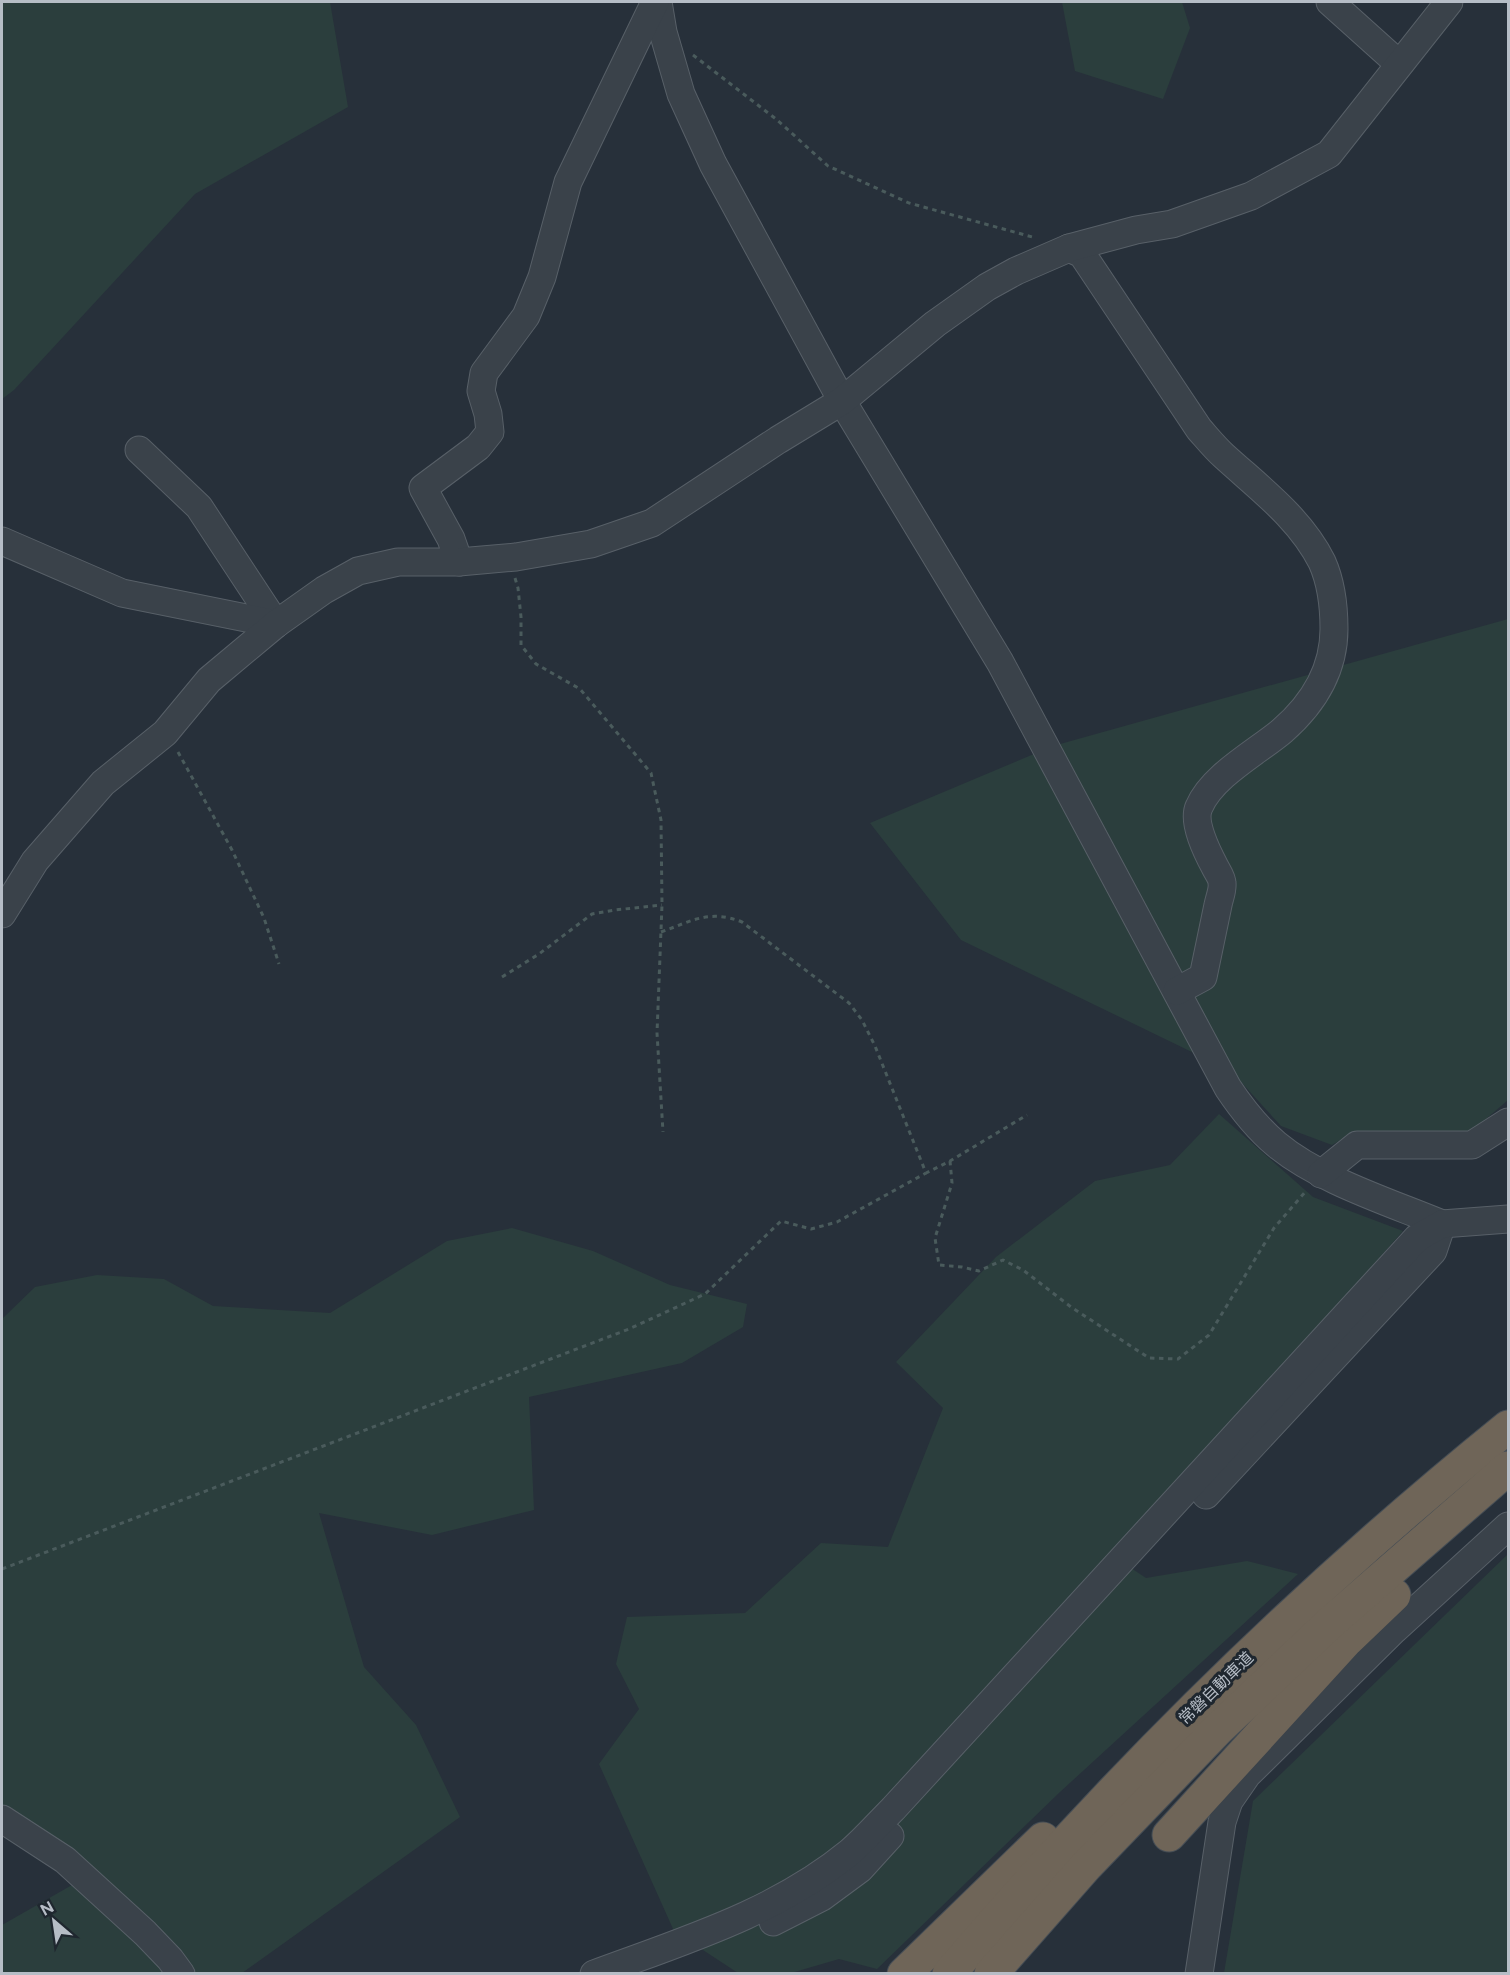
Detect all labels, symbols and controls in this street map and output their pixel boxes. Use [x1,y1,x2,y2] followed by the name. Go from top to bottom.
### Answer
[1175,1648,1257,1728] street label: 常磐自動車道
[24,1891,84,1951] north arrow
[37,1897,57,1920] text: N

